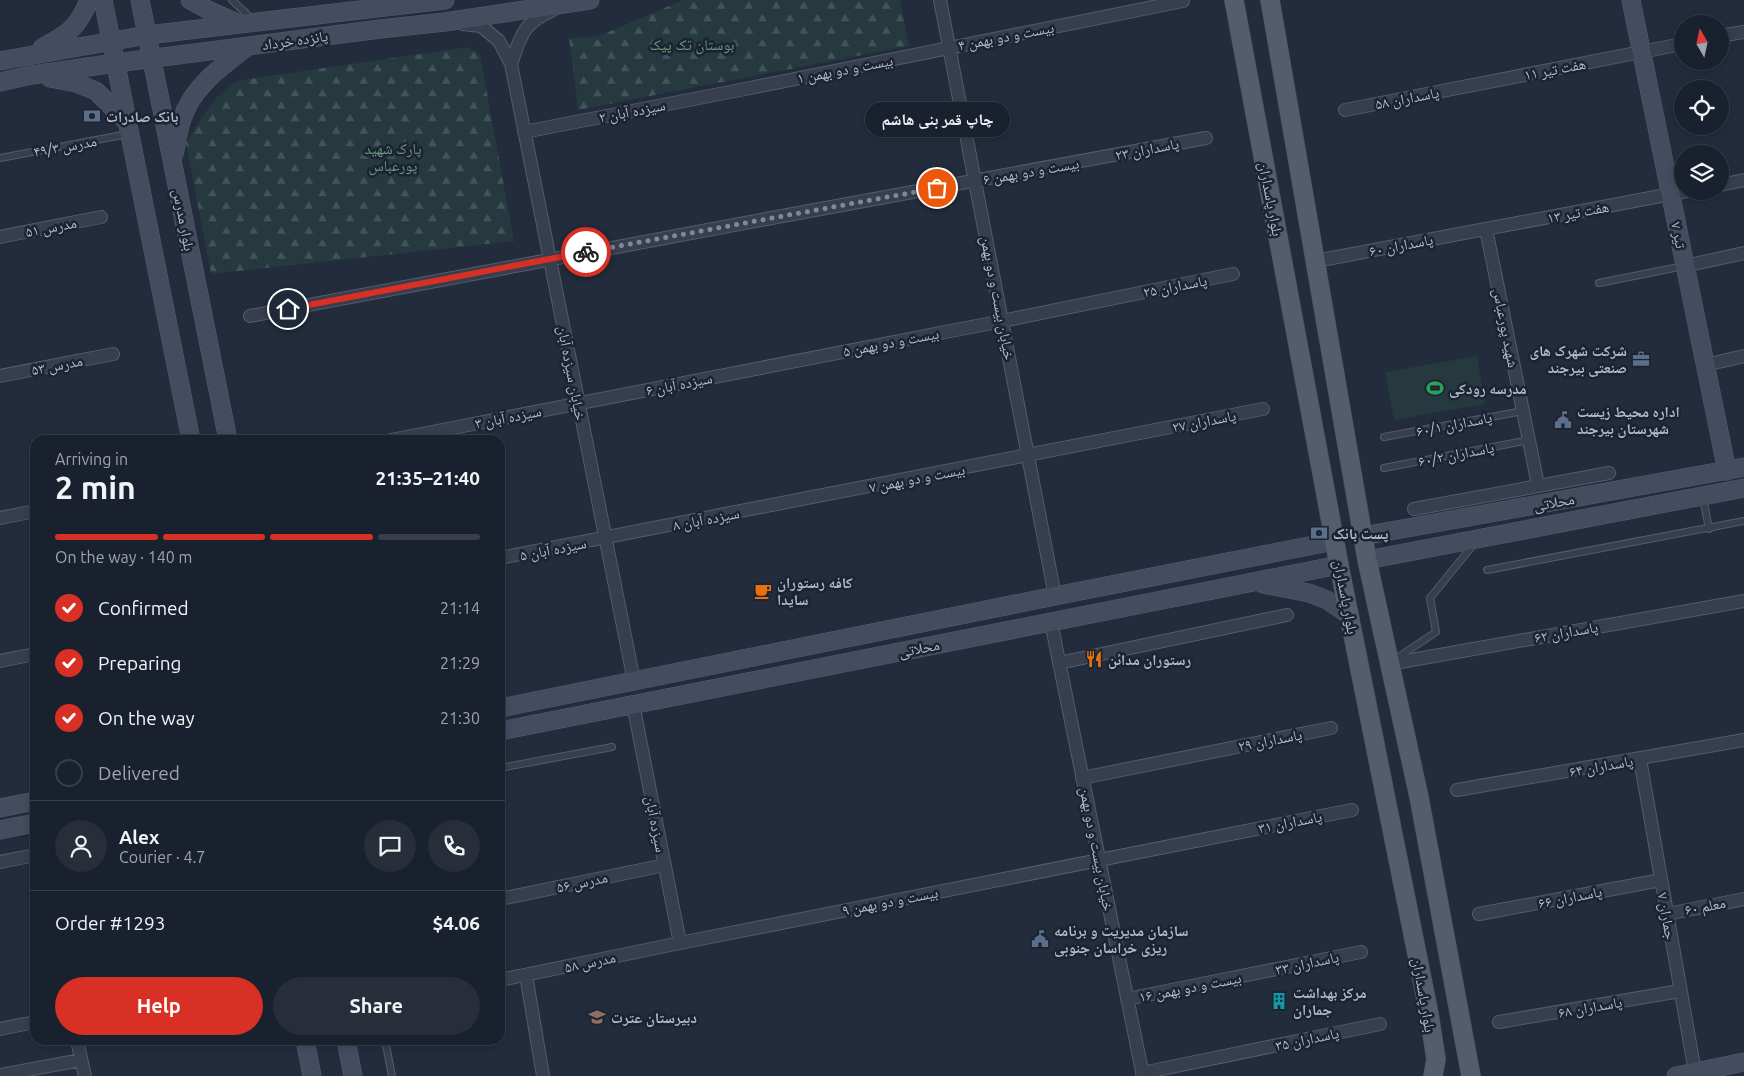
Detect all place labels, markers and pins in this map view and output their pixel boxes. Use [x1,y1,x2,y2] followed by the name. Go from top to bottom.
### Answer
[864,103,1010,138] callout: چاپ قمر بنی هاشم
[82,106,102,126] bank icon: بانک صادرات
[106,108,178,125] place label: بانک صادرات
[916,167,958,209] pin
[267,288,309,330] pin
[1529,342,1627,377] place label: شرکت شهرک های صنعتی بیرجند
[1631,349,1651,369] office icon: شرکت شهرک های صنعتی بیرجند
[1425,378,1445,398] sports icon: مدرسه رودکی
[1449,380,1527,398] place label: مدرسه رودکی
[1577,403,1680,438] place label: اداره محیط زیست شهرستان بیرجند
[1553,410,1573,430] public building icon: اداره محیط زیست شهرستان بیرجند
[1309,523,1329,543] bank icon: پست بانک
[1333,525,1389,543] place label: پست بانک
[777,574,853,608] place label: کافه رستوران سایدا
[753,581,773,601] cafe icon: کافه رستوران سایدا
[1084,649,1104,669] restaurant icon: رستوران مدائن
[1108,651,1191,669] place label: رستوران مدائن
[1054,922,1189,957] place label: سازمان مدیریت و برنامه ریزی خراسان جنوبی
[1030,929,1050,949] public building icon: سازمان مدیریت و برنامه ریزی خراسان جنوبی
[1293,984,1367,1019] place label: مرکز بهداشت جماران
[1269,991,1289,1011] building icon: مرکز بهداشت جماران
[587,1007,607,1027] school or university icon: دبیرستان عترت
[611,1009,697,1027] place label: دبیرستان عترت

